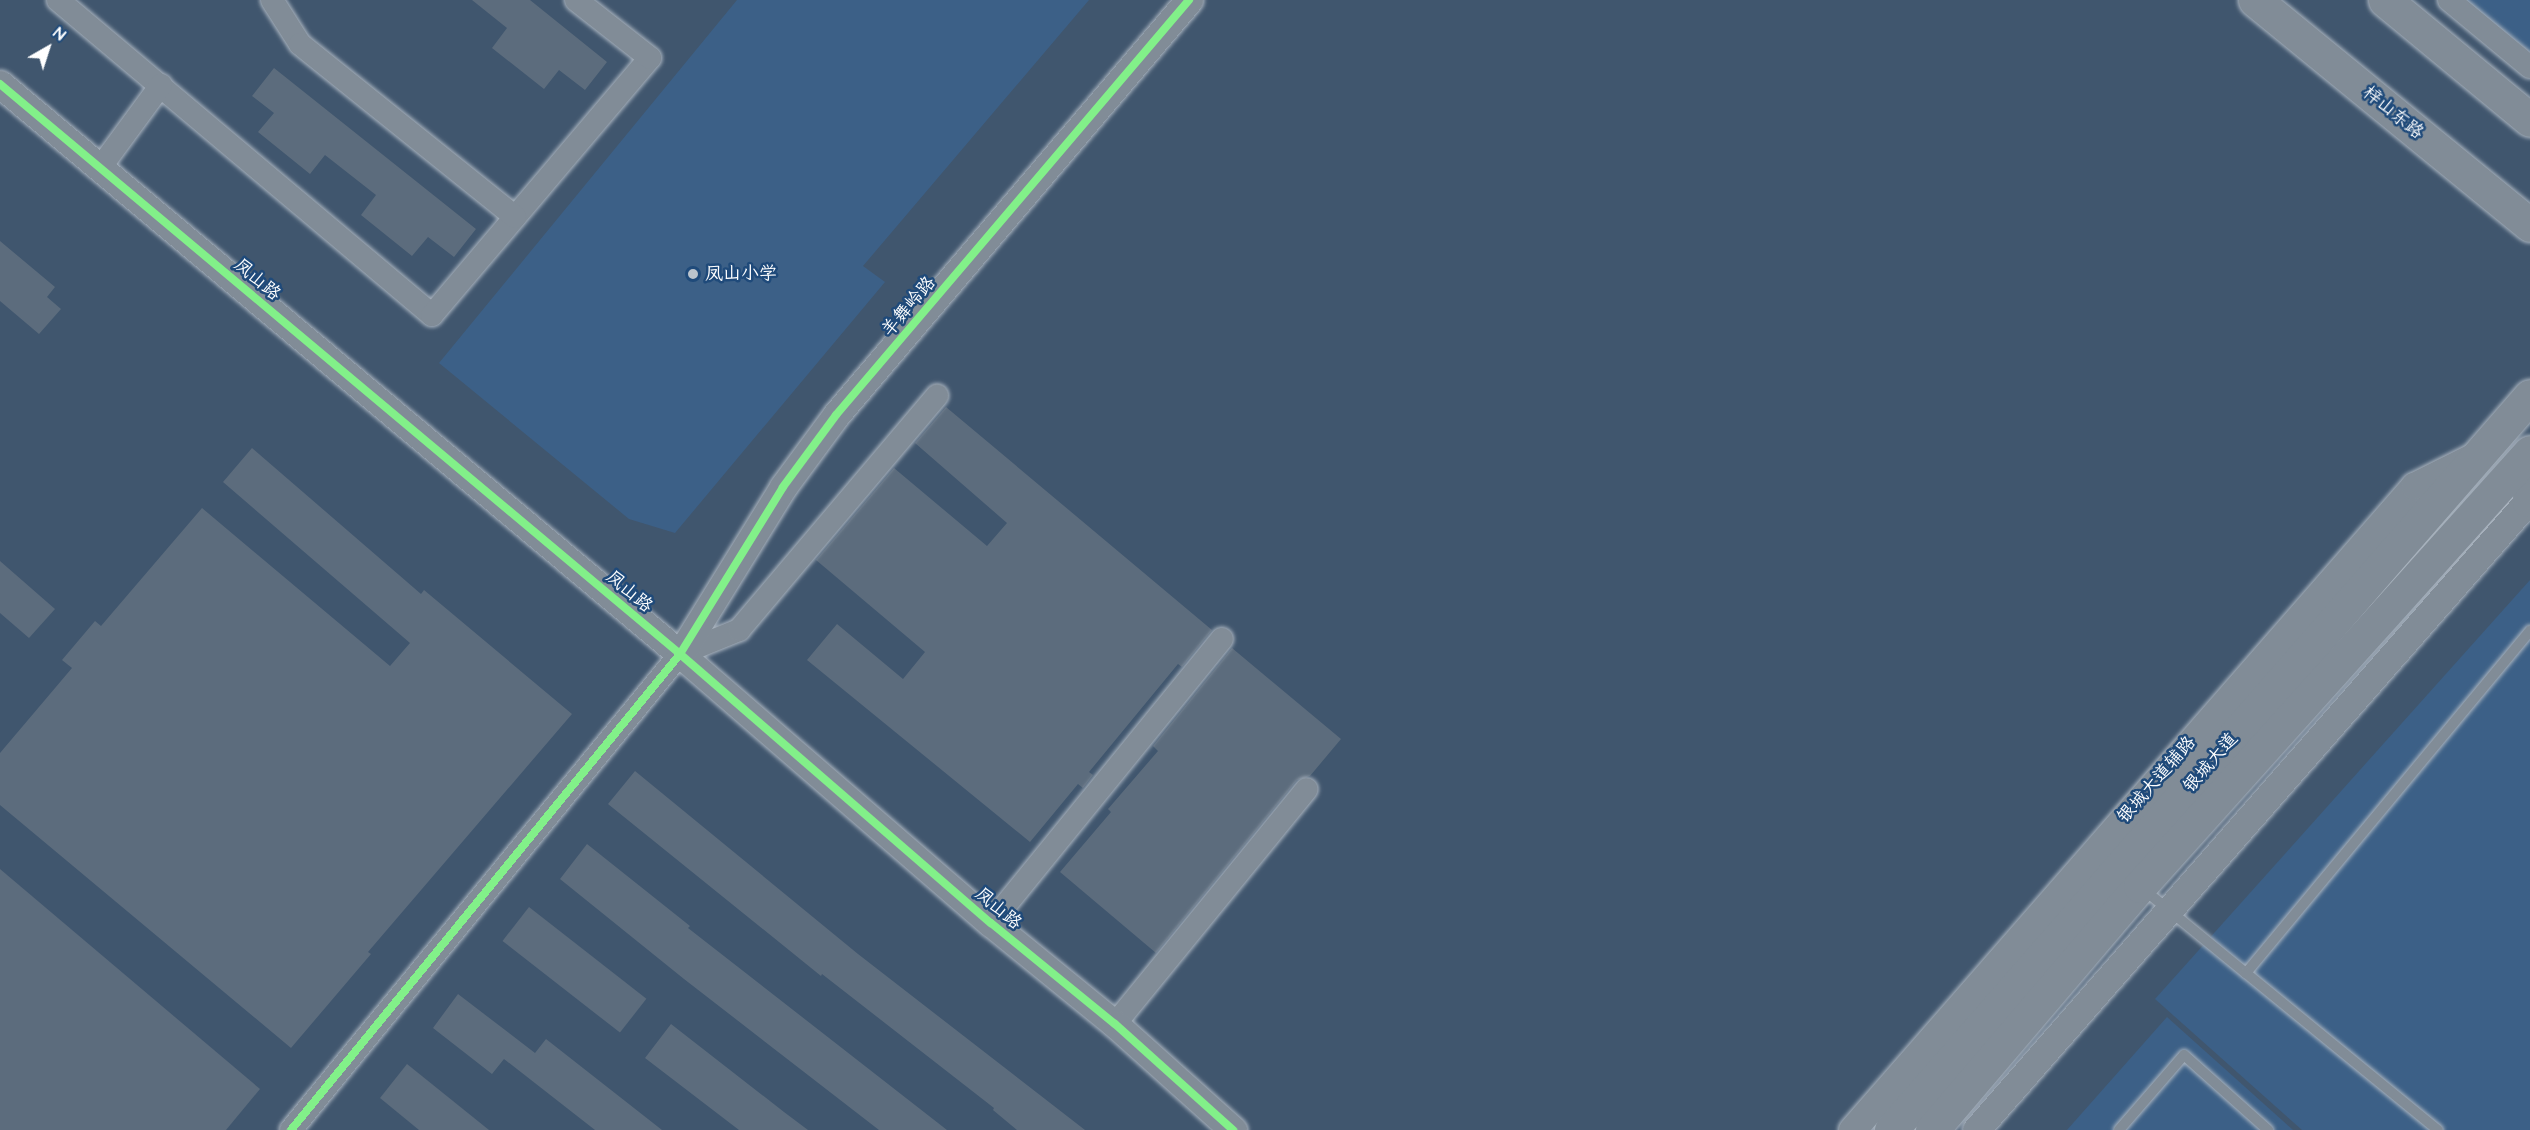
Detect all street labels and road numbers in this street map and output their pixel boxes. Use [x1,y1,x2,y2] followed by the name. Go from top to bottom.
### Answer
[2358,82,2428,144] street label: 梓山东路
[229,254,285,306] street label: 凤山路
[878,272,940,342] street label: 羊舞岭路
[601,566,657,618] street label: 凤山路
[2179,729,2243,797] street label: 银城大道
[2113,732,2201,828] street label: 银城大道辅路
[970,883,1026,935] street label: 凤山路

